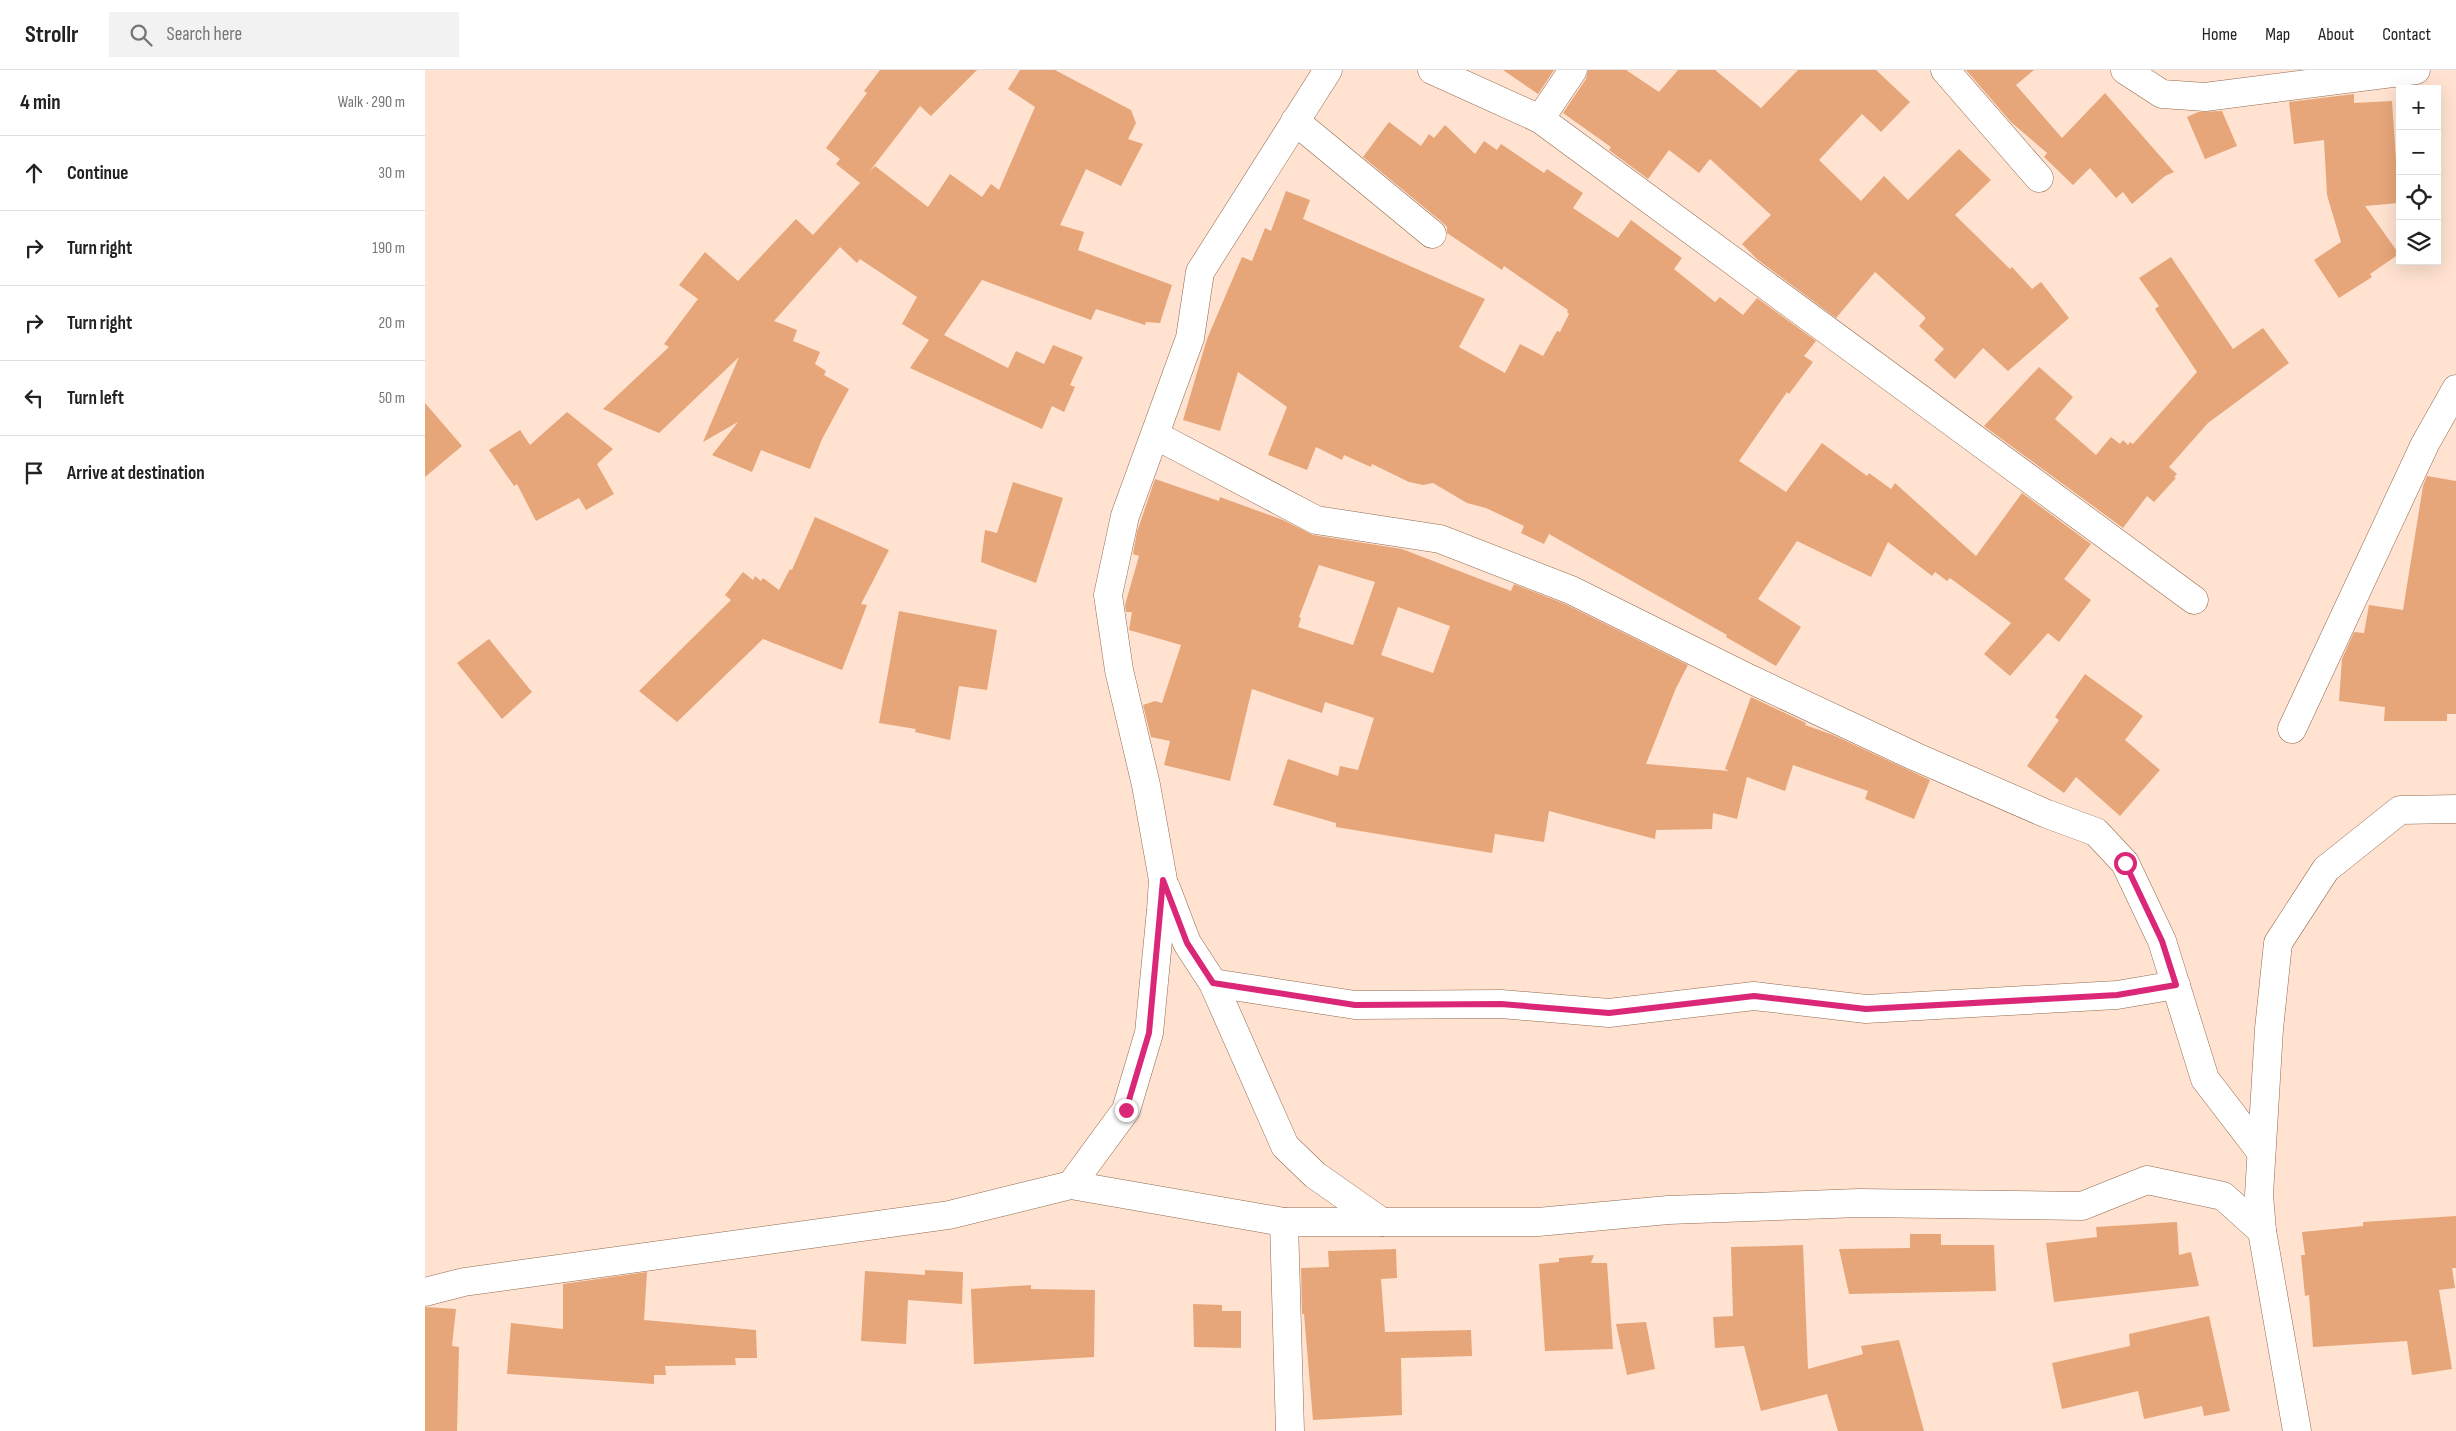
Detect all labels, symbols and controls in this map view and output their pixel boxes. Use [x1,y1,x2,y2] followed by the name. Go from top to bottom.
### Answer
[109,12,459,57] search box
[25,20,79,49] text: Strollr
[127,21,155,49] icon: search
[167,23,242,46] text: Search here
[2202,24,2237,45] text: Home
[2265,24,2290,45] text: Map
[2318,24,2354,45] text: About
[2382,24,2431,45] text: Contact
[2396,85,2441,265] map controls
[2396,85,2441,130] button: +
[20,90,61,115] text: 4 min
[338,93,405,112] text: Walk · 290 m
[2396,130,2441,175] button: −
[20,159,48,187] icon: ahead
[67,162,128,185] text: Continue
[378,164,405,183] text: 30 m
[2396,175,2441,220] button: locate
[2396,220,2441,265] button: layers
[20,234,48,262] icon: right
[67,237,132,260] text: Turn right
[372,239,405,258] text: 190 m
[20,309,48,337] icon: right
[67,312,132,335] text: Turn right
[378,314,405,333] text: 20 m
[20,384,48,412] icon: left
[67,387,124,410] text: Turn left
[379,389,405,408] text: 50 m
[20,459,48,487] icon: arrive
[67,462,205,485] text: Arrive at destination
[2114,852,2137,875] route start
[1115,1099,1138,1122] route end

